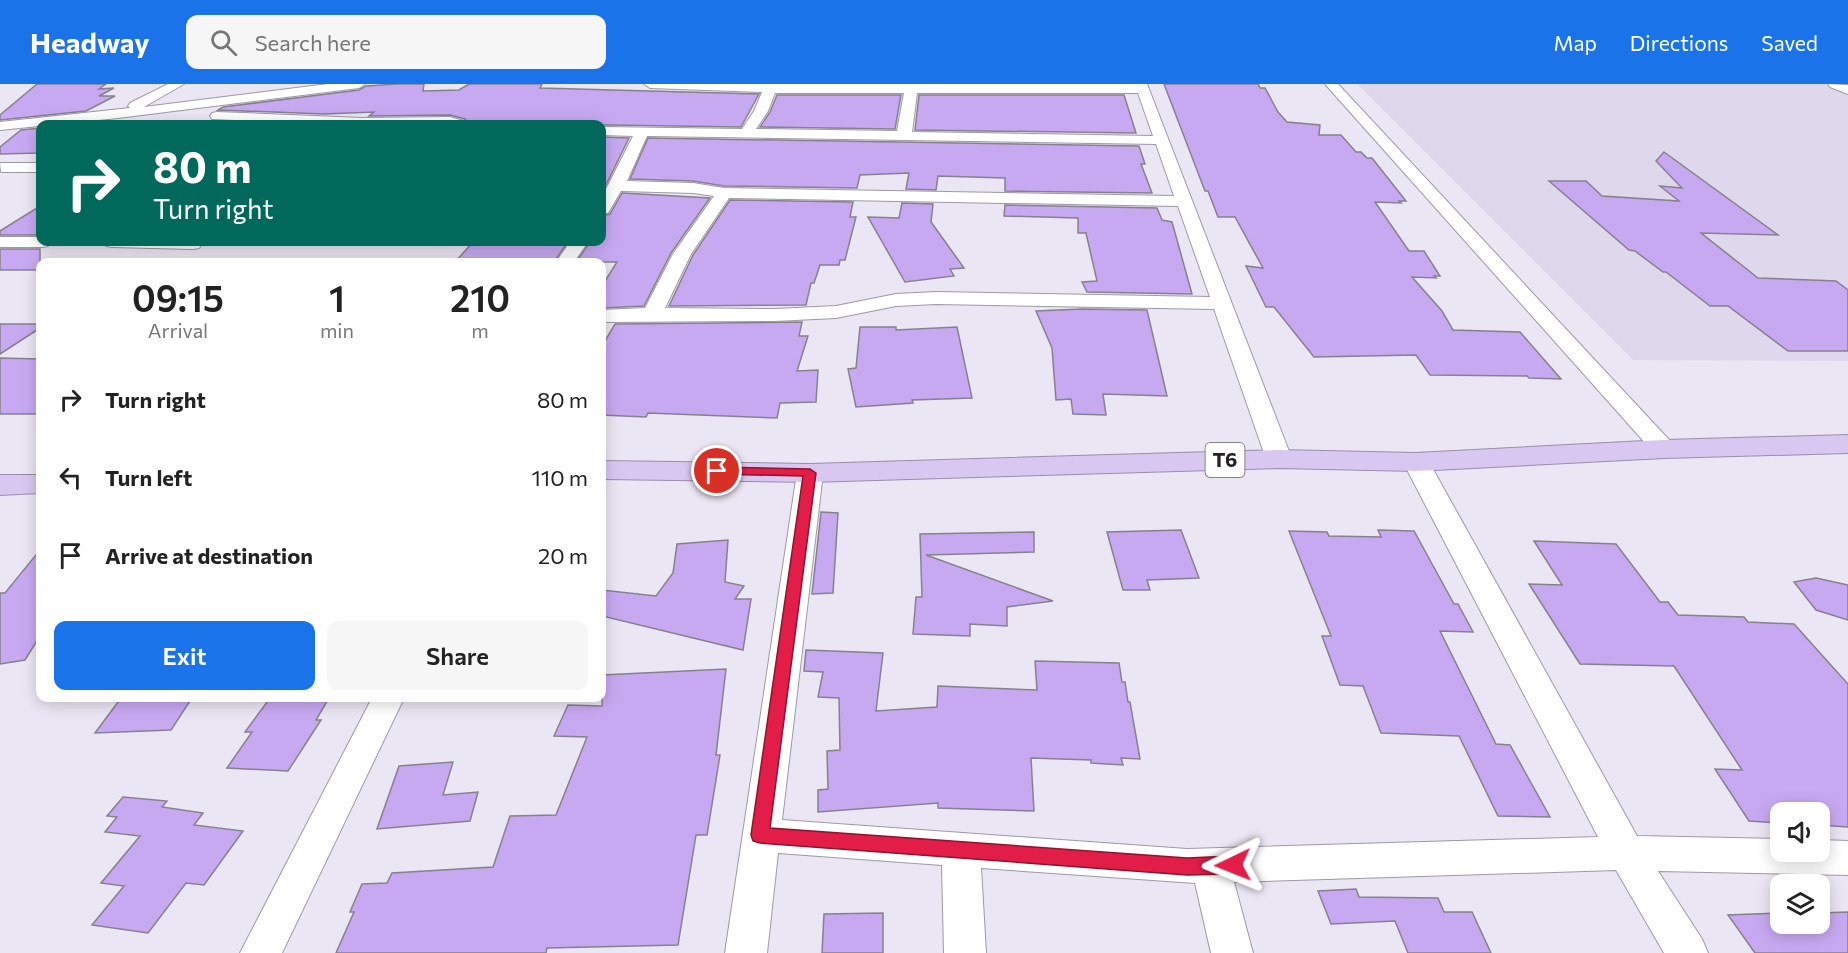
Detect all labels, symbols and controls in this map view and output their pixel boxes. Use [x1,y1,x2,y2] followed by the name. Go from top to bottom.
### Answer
[186,15,606,69] search box
[30,25,150,59] text: Headway
[207,26,240,59] icon: search
[255,29,371,56] text: Search here
[1554,30,1597,55] text: Map
[1630,30,1728,55] text: Directions
[1761,30,1818,55] text: Saved
[153,140,252,192] text: 80 m
[54,144,132,222] icon: right
[153,192,273,225] text: Turn right
[132,275,224,319] text: 09:15
[329,275,345,319] text: 1
[450,275,510,319] text: 210
[148,318,208,342] text: Arrival
[320,318,354,342] text: min
[471,318,489,342] text: m
[54,383,87,416] icon: right
[105,386,206,413] text: Turn right
[537,386,588,413] text: 80 m
[1206,443,1244,477] road number: T6
[691,445,742,496] pin
[700,454,733,487] icon: arrive
[54,461,87,494] icon: left
[105,464,192,491] text: Turn left
[531,464,588,491] text: 110 m
[54,539,87,572] icon: arrive
[105,542,313,569] text: Arrive at destination
[538,542,588,569] text: 20 m
[54,621,315,690] button: Exit
[327,621,588,690] button: Share
[1770,802,1830,934] map controls
[1770,802,1830,862] button: sound
[1201,833,1265,897] position arrow
[1770,874,1830,934] button: layers

